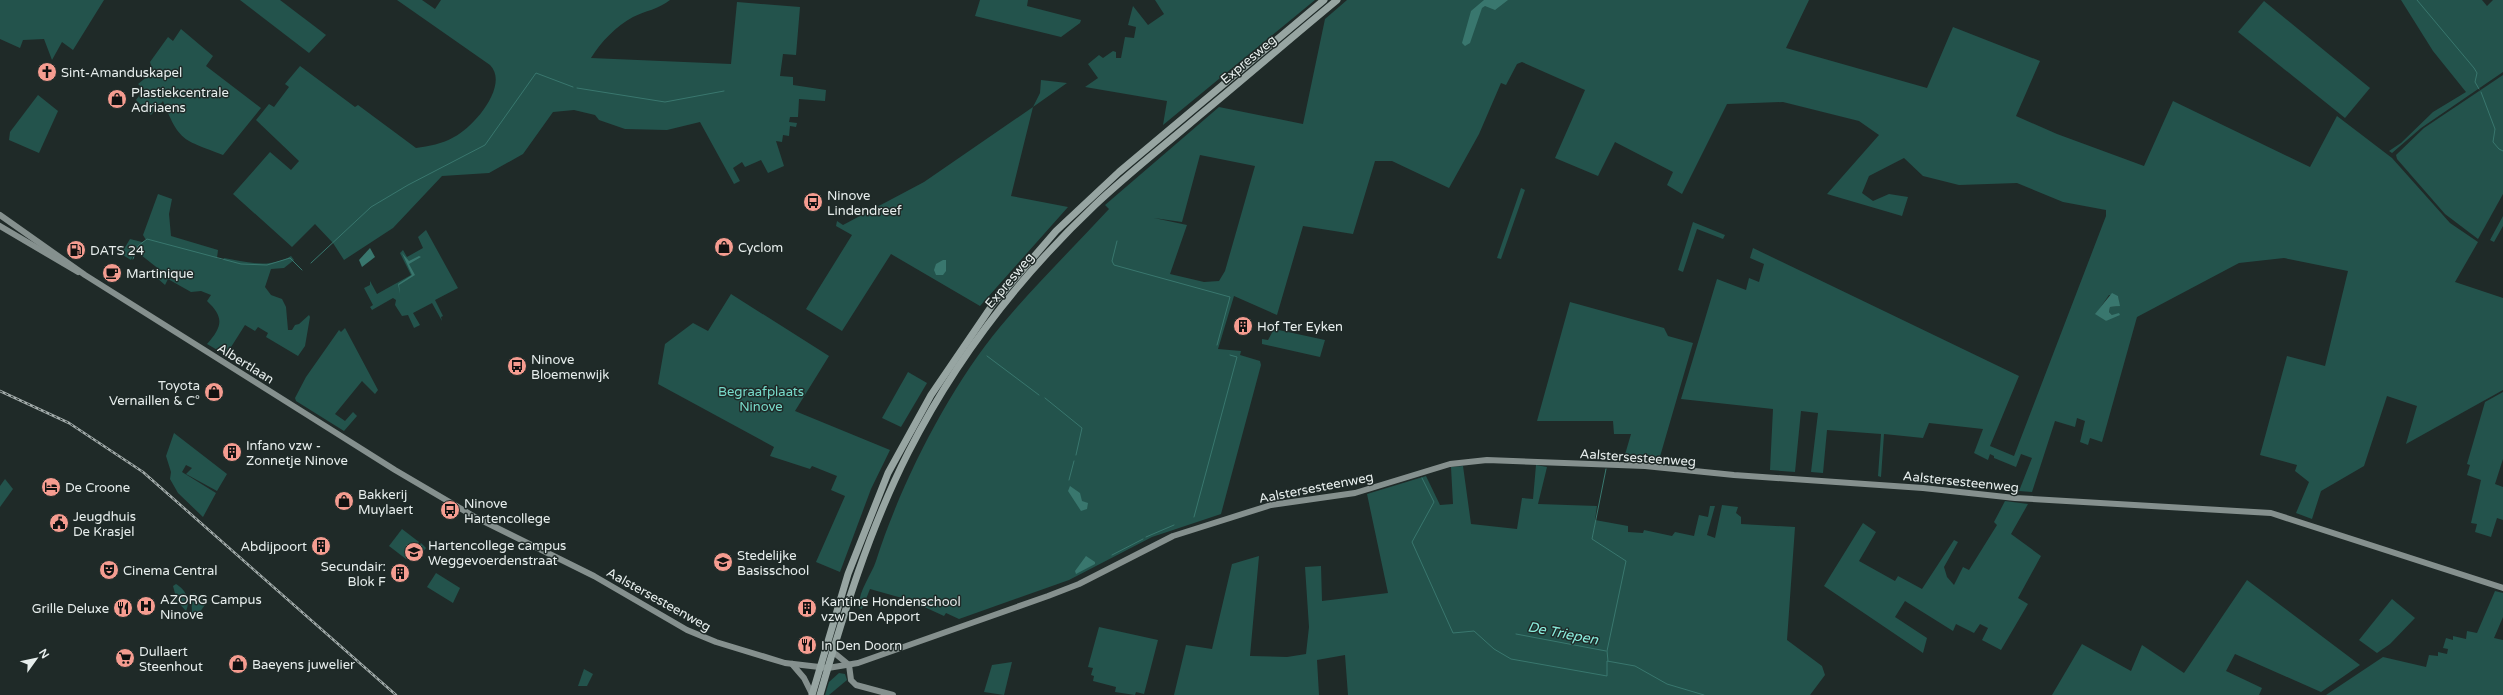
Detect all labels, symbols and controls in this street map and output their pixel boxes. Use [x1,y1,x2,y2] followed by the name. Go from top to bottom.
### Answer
[1218,32,1280,88] street label: Expresweg
[36,61,58,83] church icon: Sint-Amanduskapel
[61,65,182,81] place label: Sint-Amanduskapel
[131,85,229,116] place label: Plastiekcentrale Adriaens
[106,88,128,110] shop icon: Plastiekcentrale Adriaens
[827,188,902,219] place label: Ninove Lindendreef
[802,191,824,213] bus stop icon: Ninove Lindendreef
[713,236,735,258] shop icon: Cyclom
[65,239,87,261] fuel station icon: DATS 24
[738,240,783,256] place label: Cyclom
[90,243,144,259] place label: DATS 24
[982,250,1038,312] street label: Expresweg
[101,262,123,284] cafe icon: Martinique
[126,266,194,282] place label: Martinique
[1232,315,1254,337] building icon: Hof Ter Eyken
[1257,319,1343,335] place label: Hof Ter Eyken
[214,340,277,388] street label: Albertlaan
[531,352,609,383] place label: Ninove Bloemenwijk
[506,355,528,377] bus stop icon: Ninove Bloemenwijk
[109,378,200,409] place label: Toyota Vernaillen & C°
[203,381,225,403] shop icon: Toyota Vernaillen & C°
[718,384,804,415] park label: Begraafplaats Ninove
[246,438,348,469] place label: Infano vzw - Zonnetje Ninove
[221,441,243,463] building icon: Infano vzw - Zonnetje Ninove
[1579,446,1697,470] street label: Aalstersesteenweg
[1902,468,2020,496] street label: Aalstersesteenweg
[1257,469,1375,507] street label: Aalstersesteenweg
[40,476,62,498] hotel icon: De Croone
[65,480,130,496] place label: De Croone
[358,487,413,518] place label: Bakkerij Muylaert
[333,490,355,512] shop icon: Bakkerij Muylaert
[464,496,550,527] place label: Ninove Hartencollege
[439,499,461,521] bus stop icon: Ninove Hartencollege
[73,509,136,540] place label: Jeugdhuis De Krasjel
[48,512,70,534] public building icon: Jeugdhuis De Krasjel
[310,535,332,557] building icon: Abdijpoort
[428,538,566,569] place label: Hartencollege campus Weggevoerdenstraat
[240,539,307,555] place label: Abdijpoort
[403,541,425,563] school or university icon: Hartencollege campus Weggevoerdenstraat
[737,548,809,579] place label: Stedelijke Basisschool
[712,551,734,573] school or university icon: Stedelijke Basisschool
[98,559,120,581] theatre icon: Cinema Central
[321,559,386,590] place label: Secundair: Blok F
[389,562,411,584] building icon: Secundair: Blok F
[123,563,218,579] place label: Cinema Central
[604,565,713,635] street label: Aalstersesteenweg
[160,592,262,623] place label: AZORG Campus Ninove
[821,594,961,625] place label: Kantine Hondenschool vzw Den Apport
[135,595,157,617] hospital icon: AZORG Campus Ninove
[112,597,134,619] restaurant icon: Grille Deluxe
[796,597,818,619] building icon: Kantine Hondenschool vzw Den Apport
[32,601,109,617] place label: Grille Deluxe
[1526,618,1600,649] water label: De Triepen
[796,634,818,656] restaurant icon: In Den Doorn
[821,638,902,654] place label: In Den Doorn
[16,639,56,679] north arrow
[139,644,203,675] place label: Dullaert Steenhout
[36,647,52,661] text: N
[114,647,136,669] supermarket icon: Dullaert Steenhout
[227,653,249,675] shop icon: Baeyens juwelier
[252,657,355,673] place label: Baeyens juwelier

